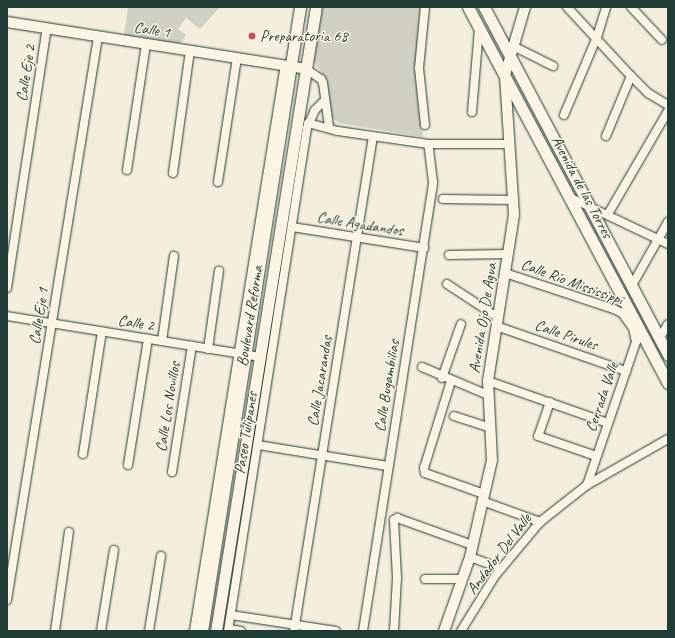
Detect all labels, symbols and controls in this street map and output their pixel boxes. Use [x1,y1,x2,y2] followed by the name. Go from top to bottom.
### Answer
[133,18,171,42] street label: Calle 1
[260,26,348,46] place label: Preparatoria 68
[247,31,257,41] marker: Preparatoria 68
[12,43,40,103] street label: Calle Eje 2
[547,132,617,242] street label: Avenida de las Torres
[316,208,404,240] street label: Calle Agadandos
[518,255,626,309] street label: Calle Río Mississippi
[465,262,501,374] street label: Avenida Ojo De Agua
[233,265,267,367] street label: Boulevard Reforma
[25,286,53,346] street label: Calle Eje 1
[117,311,155,335] street label: Calle 2
[532,315,600,355] street label: Calle Pirules
[303,335,337,427] street label: Calle Jacarandas
[370,339,404,433] street label: Calle Bugambilias
[581,360,623,434] street label: Cerrada Valle
[151,361,185,453] street label: Calle Los Novillos
[230,391,262,475] street label: Paseo Tulipanes
[462,510,536,598] street label: Andador Del Valle

